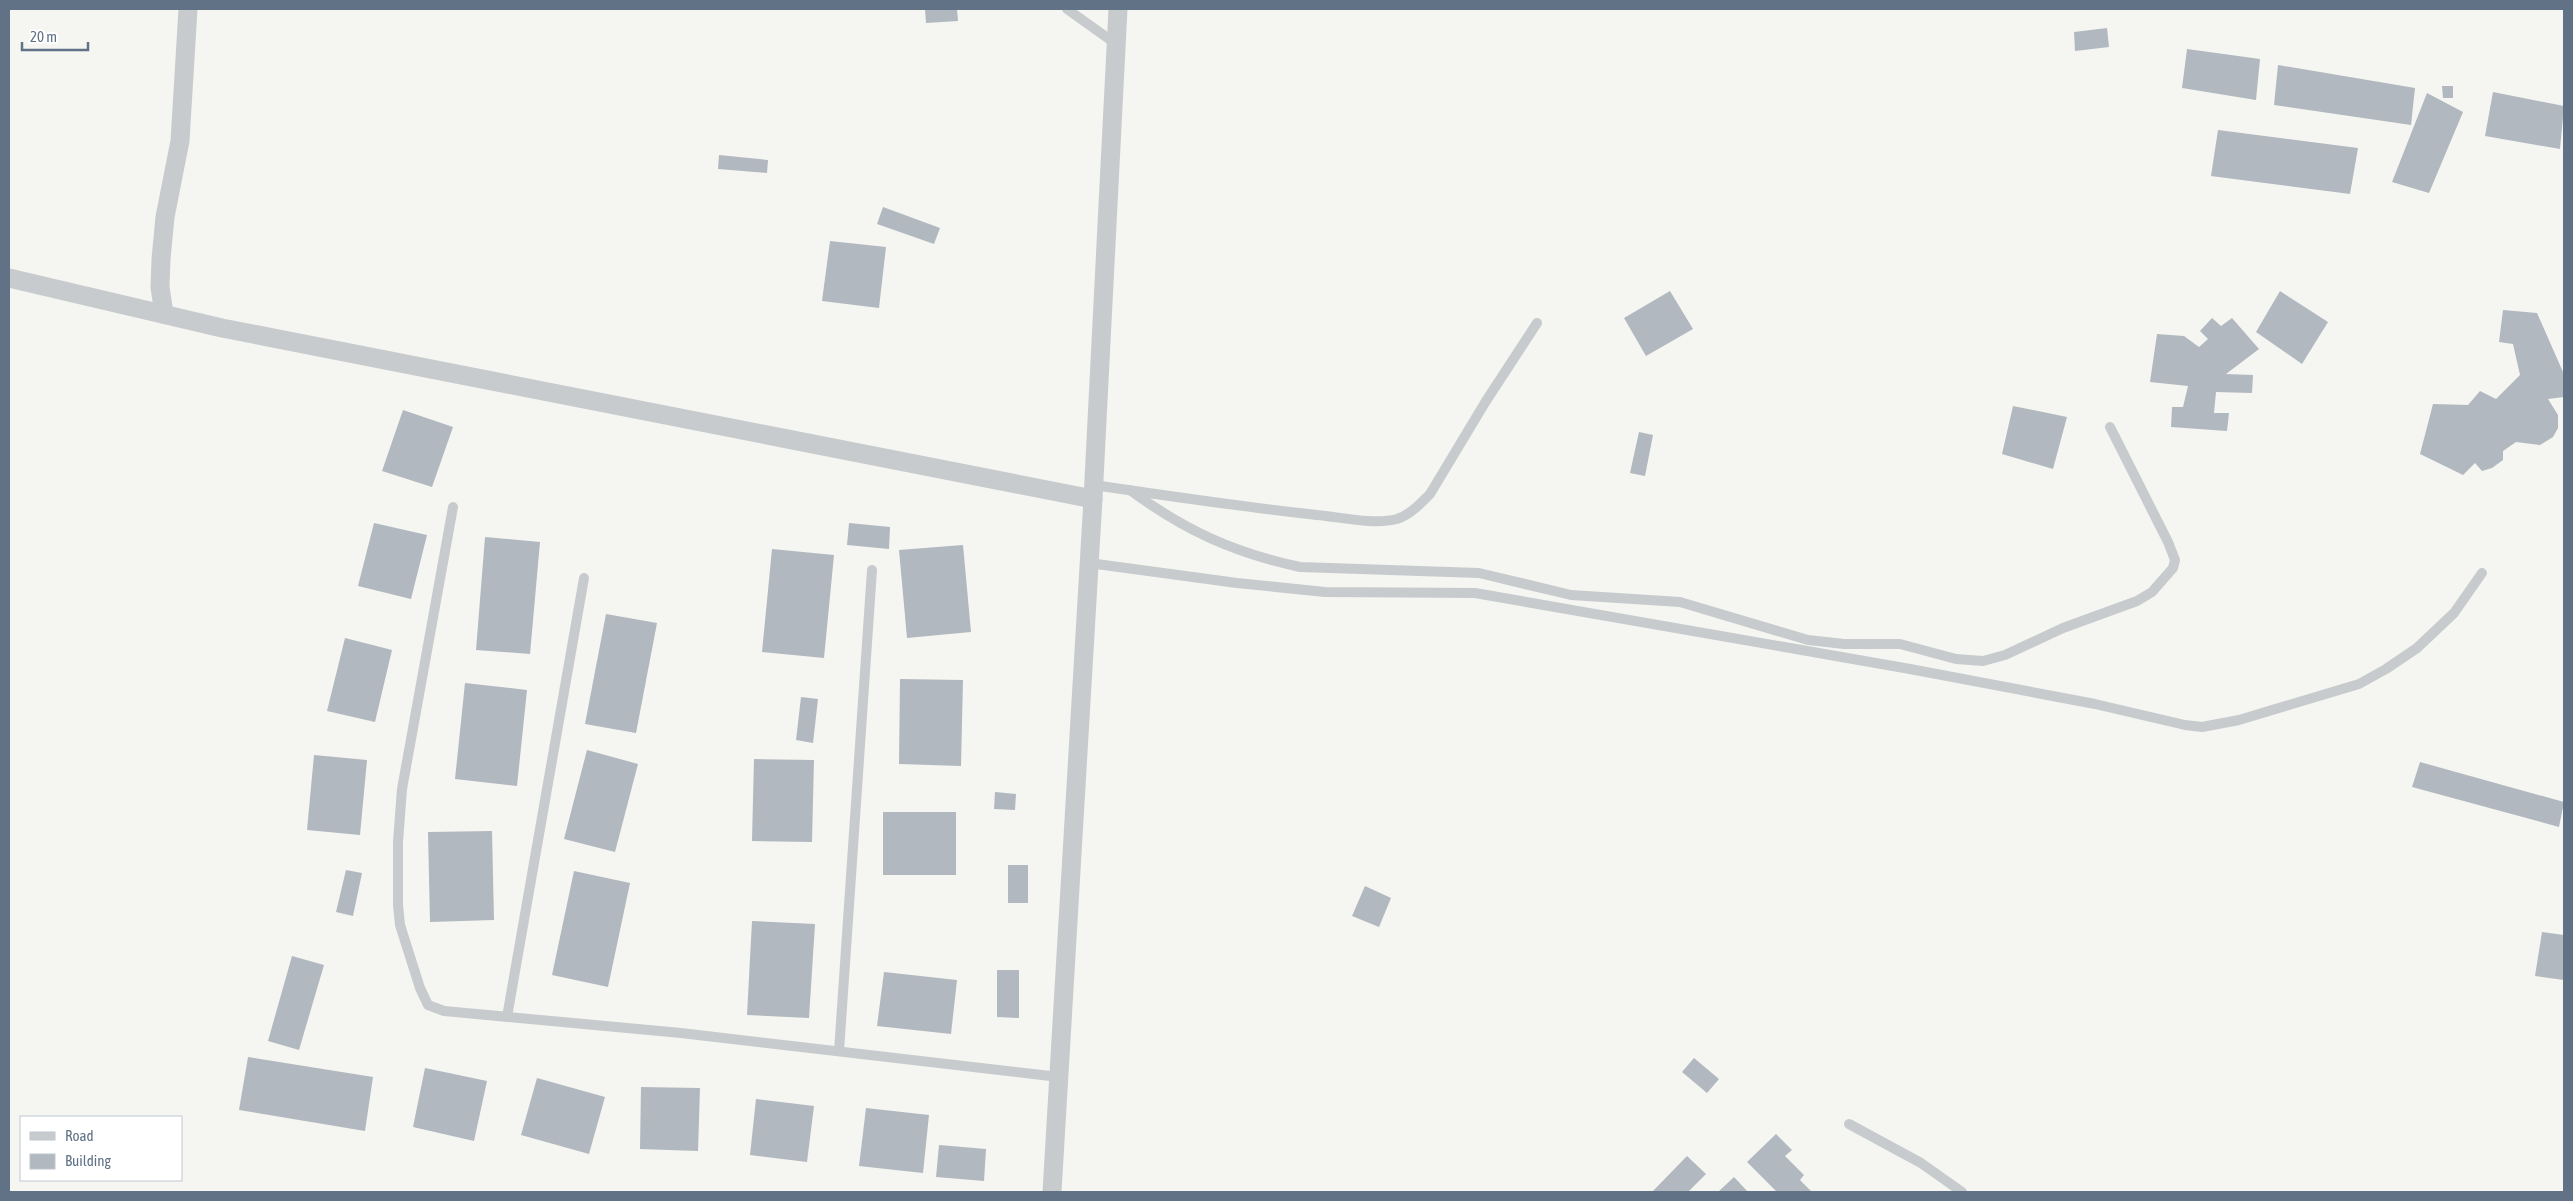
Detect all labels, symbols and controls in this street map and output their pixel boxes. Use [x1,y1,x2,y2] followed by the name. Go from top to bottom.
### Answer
[22,20,89,52] scale bar
[30,28,57,45] text: 20 m
[20,1116,182,1181] legend
[65,1127,94,1144] text: Road
[65,1152,111,1169] text: Building

